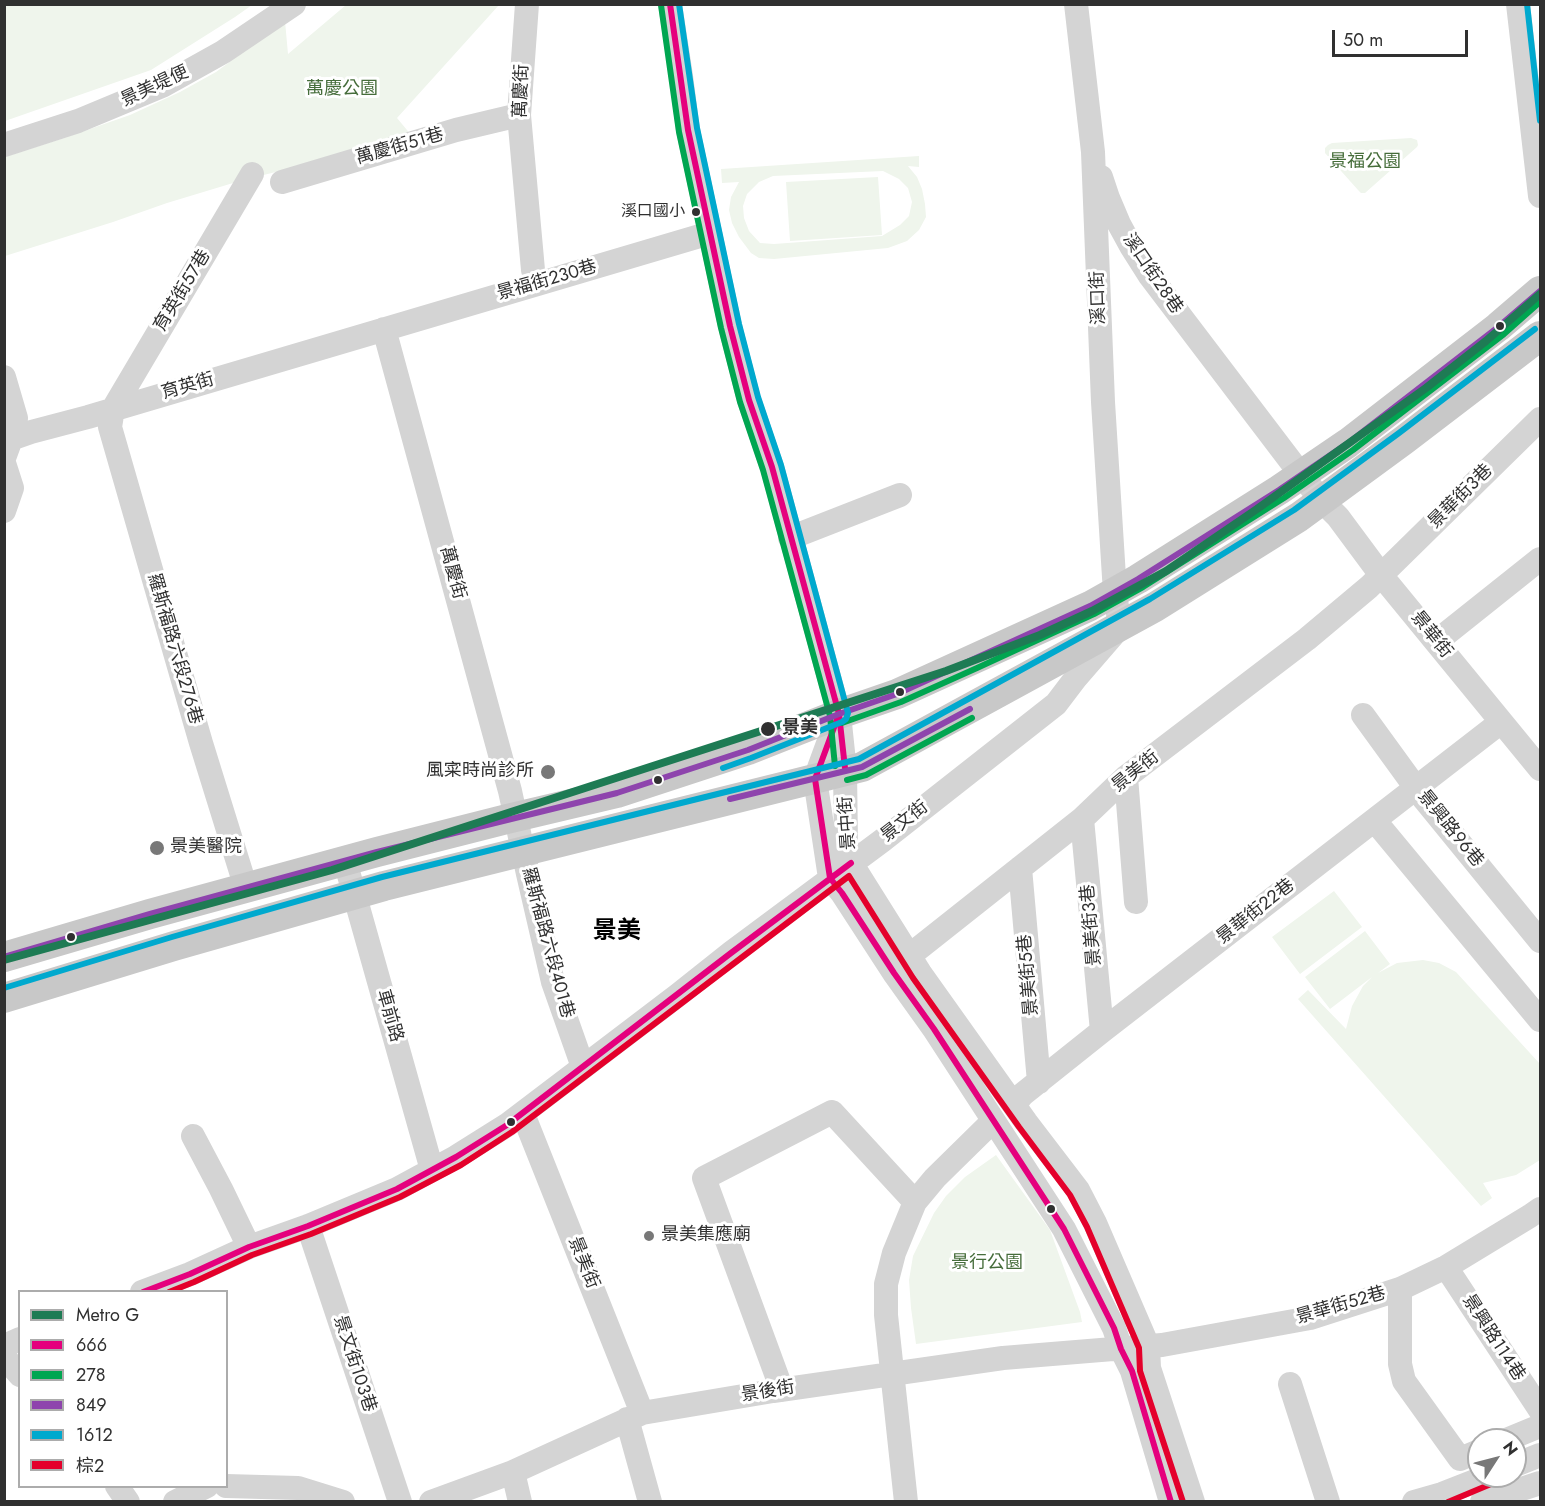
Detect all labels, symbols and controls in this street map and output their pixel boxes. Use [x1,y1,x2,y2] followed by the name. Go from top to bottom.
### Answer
[1335,18,1472,56] scale bar
[1343,27,1383,53] text: 50 m
[118,62,192,112] street label: 景美堤便
[510,64,534,118] street label: 萬慶街
[306,79,378,101] park label: 萬慶公園
[354,124,446,170] street label: 萬慶街51巷
[1329,152,1401,174] park label: 景福公園
[621,202,685,222] place label: 溪口國小
[690,206,702,218] marker: 溪口國小
[1117,230,1187,318] street label: 溪口街28巷
[150,246,216,336] street label: 育英街57巷
[495,256,599,306] street label: 景福街230巷
[1087,271,1111,325] street label: 溪口街
[1494,320,1506,332] unlabelled marker
[159,369,217,405] street label: 育英街
[1424,460,1498,534] street label: 景華街3巷
[435,544,469,602] street label: 萬慶街
[142,571,206,727] street label: 羅斯福路六段276巷
[1406,607,1456,663] street label: 景華街
[894,686,906,698] unlabelled marker
[782,718,818,740] place label: 景美
[759,720,777,738] marker: 景美
[1108,747,1164,797] street label: 景美街
[426,761,534,783] place label: 風寀時尚診所
[539,763,557,781] marker: 風寀時尚診所
[652,774,664,786] unlabelled marker
[1412,786,1488,872] street label: 景興路96巷
[835,795,861,851] street label: 景中街
[877,797,933,847] street label: 景文街
[170,837,242,859] place label: 景美醫院
[148,839,166,857] marker: 景美醫院
[516,865,578,1021] street label: 羅斯福路六段401巷
[1213,875,1299,949] street label: 景華街22巷
[1078,883,1106,967] street label: 景美街3巷
[593,918,641,946] district label: 景美
[65,931,77,943] unlabelled marker
[1015,933,1043,1017] street label: 景美街5巷
[371,987,407,1045] street label: 車前路
[505,1116,517,1128] unlabelled marker
[1045,1203,1057,1215] unlabelled marker
[661,1225,751,1247] place label: 景美集應廟
[642,1229,656,1243] marker: 景美集應廟
[563,1234,603,1292] street label: 景美街
[951,1253,1023,1275] park label: 景行公園
[1294,1283,1388,1329] street label: 景華街52巷
[18,1290,228,1488] legend
[1457,1291,1529,1385] street label: 景興路114巷
[76,1302,139,1328] text: Metro G
[328,1313,380,1415] street label: 景文街103巷
[76,1332,107,1358] text: 666
[76,1362,106,1388] text: 278
[740,1377,796,1407] street label: 景後街
[76,1392,107,1418] text: 849
[76,1422,113,1448] text: 1612
[1467,1428,1527,1488] north arrow
[1497,1436,1523,1460] text: N
[76,1453,104,1479] text: 棕2

